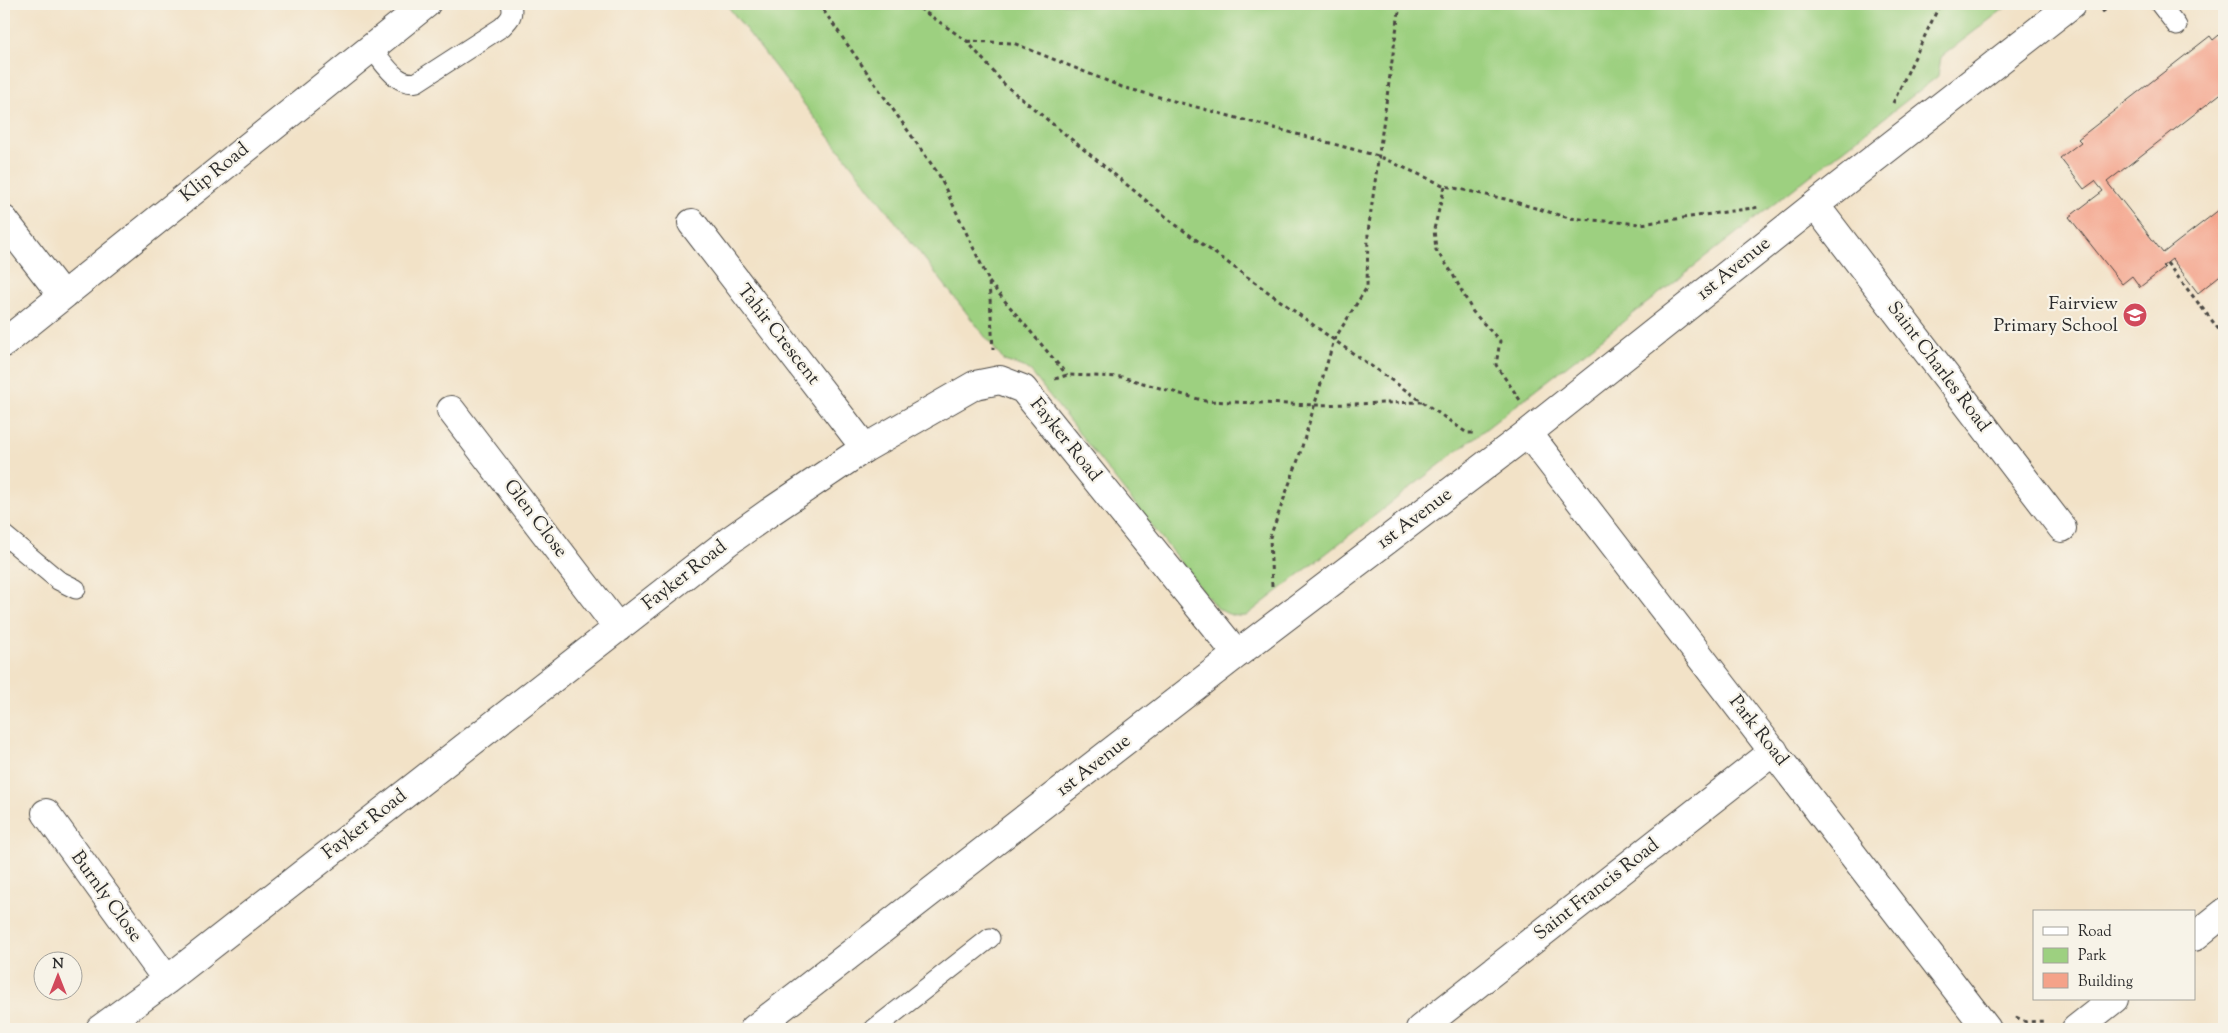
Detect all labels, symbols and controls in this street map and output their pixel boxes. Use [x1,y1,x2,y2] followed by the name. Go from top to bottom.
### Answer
[175,137,255,209] street label: Klip Road
[1691,231,1777,307] street label: 1st Avenue
[730,279,826,392] street label: Tahir Crescent
[1993,291,2118,340] place label: Fairview Primary School
[1880,296,1996,438] street label: Saint Charles Road
[2122,302,2148,328] school or university icon: Fairview Primary School
[1023,392,1107,488] street label: Fayker Road
[497,474,574,564] street label: Glen Close
[1372,482,1458,556] street label: 1st Avenue
[637,534,733,618] street label: Fayker Road
[1722,690,1794,772] street label: Park Road
[1051,728,1137,804] street label: 1st Avenue
[317,783,413,867] street label: Fayker Road
[1529,832,1666,948] street label: Saint Francis Road
[64,846,148,948] street label: Burnly Close
[2033,910,2196,1000] legend
[2078,922,2112,943] text: Road
[2078,946,2107,967] text: Park
[32,950,82,1000] north arrow
[52,955,64,975] text: N
[2078,972,2133,993] text: Building

